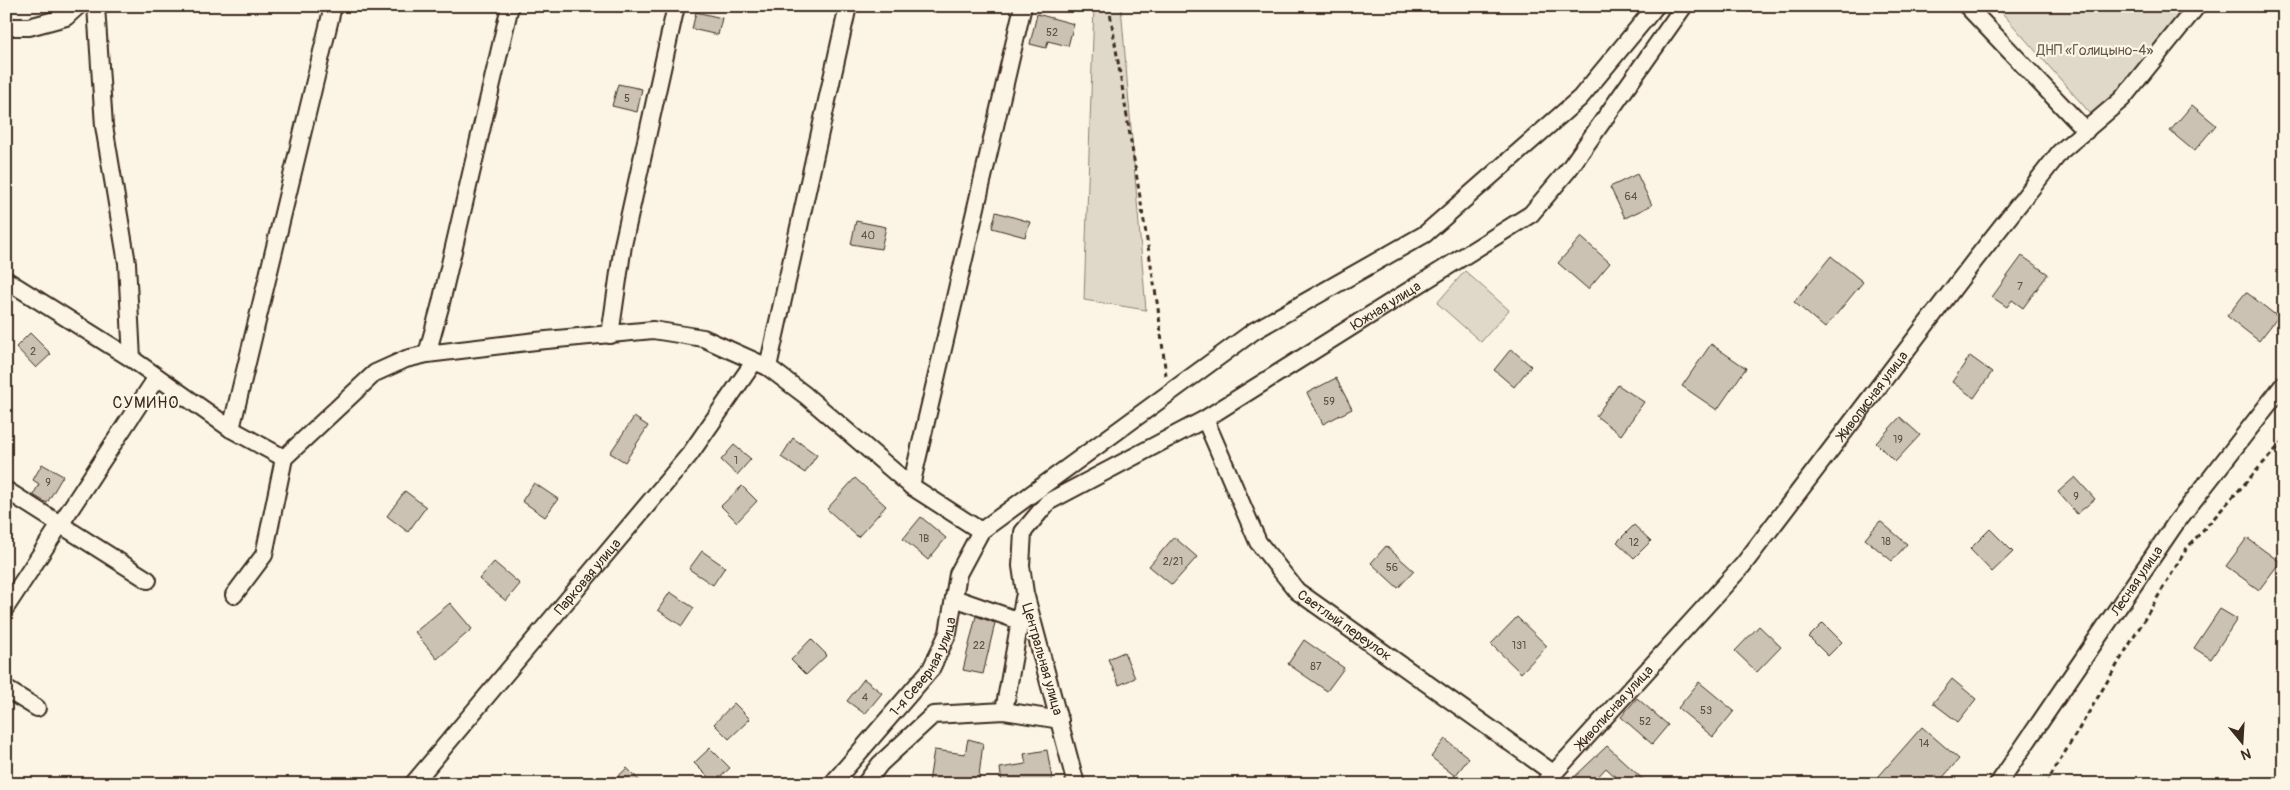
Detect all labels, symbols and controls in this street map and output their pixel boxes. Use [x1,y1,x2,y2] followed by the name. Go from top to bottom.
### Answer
[1046,26,1058,39] house number: 52
[2036,42,2153,59] park label: ДНП «Голицыно-4»
[624,92,630,105] house number: 5
[1625,190,1638,203] house number: 64
[861,229,875,242] house number: 40
[1348,278,1424,334] street label: Южная улица
[2017,280,2023,293] house number: 7
[30,345,36,358] house number: 2
[1832,348,1912,445] street label: Живописная улица
[113,393,179,413] district label: СУМИНО
[1323,395,1335,408] house number: 59
[1893,433,1903,446] house number: 19
[734,454,738,467] house number: 1
[45,476,51,489] house number: 9
[2073,490,2079,503] house number: 9
[919,532,929,545] house number: 1В
[551,535,624,618] street label: Парковая улица
[1881,535,1891,548] house number: 18
[1629,536,1639,549] house number: 12
[2107,543,2167,620] street label: Лесная улица
[1163,555,1183,568] house number: 2/21
[1386,561,1398,574] house number: 56
[1294,586,1395,664] street label: Светлый переулок
[1018,601,1067,717] street label: Центральная улица
[886,616,960,720] street label: 1-я Северная улица
[973,639,985,652] house number: 22
[1512,639,1526,652] house number: 131
[1310,660,1322,673] house number: 87
[1570,662,1657,754] street label: Живописная улица
[862,691,869,704] house number: 4
[1700,704,1712,717] house number: 53
[1639,715,1651,728] house number: 52
[2218,718,2268,768] north arrow
[1919,737,1930,750] house number: 14
[2239,744,2253,763] text: N

